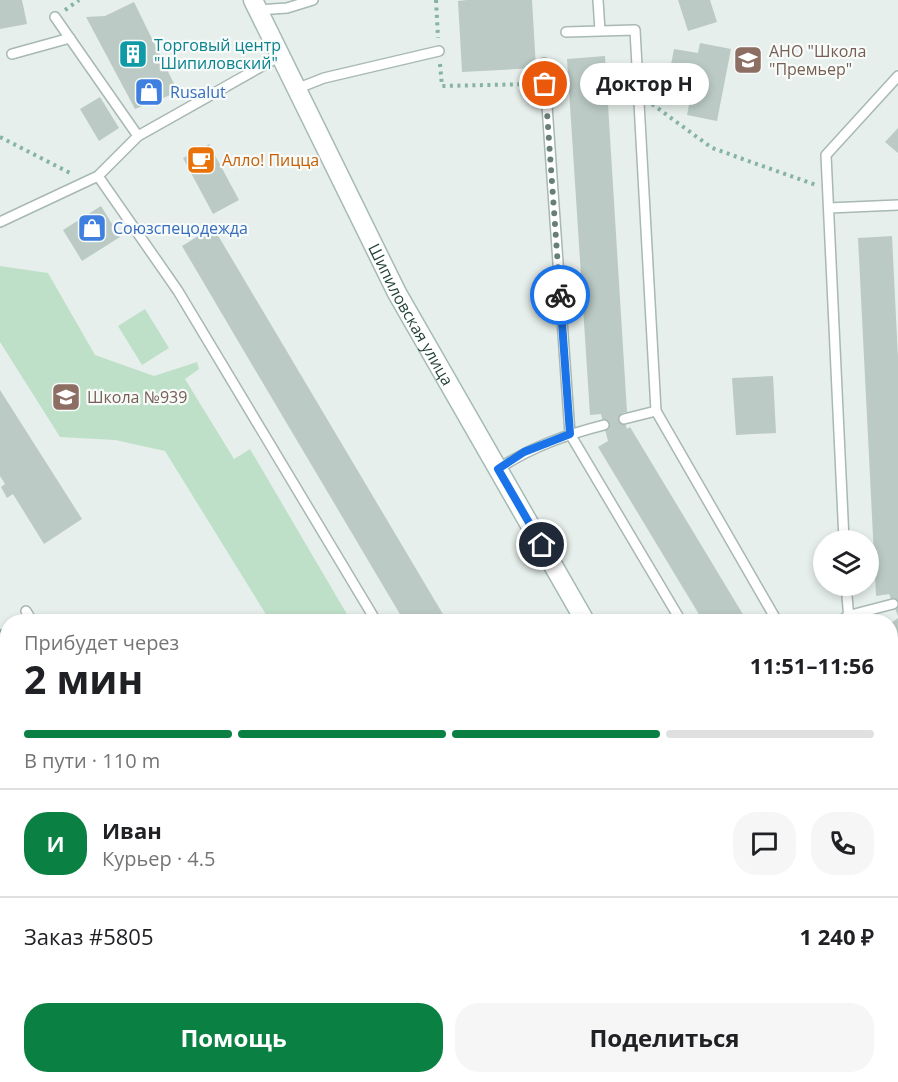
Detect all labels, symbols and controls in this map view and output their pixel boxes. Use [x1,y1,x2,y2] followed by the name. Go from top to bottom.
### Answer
[154,34,281,74] place label: Торговый центр "Шипиловский"
[117,38,149,70] building icon: Торговый центр "Шипиловский"
[769,40,866,80] place label: АНО "Школа "Премьер"
[732,44,764,76] school or university icon: АНО "Школа "Премьер"
[519,58,570,109] pin
[581,63,710,105] callout: Доктор Н
[528,67,561,100] icon: bag
[596,70,693,97] text: Доктор Н
[133,76,165,108] shop icon: Rusalut
[170,81,226,103] place label: Rusalut
[185,144,217,176] cafe icon: Алло! Пицца
[222,149,319,171] place label: Алло! Пицца
[76,212,108,244] shop icon: Союзспецодежда
[113,217,248,239] place label: Союзспецодежда
[363,240,459,390] street label: Шипиловская улица
[530,265,590,325] courier
[544,279,577,312] icon: bike
[50,381,82,413] school or university icon: Школа №939
[87,386,187,408] place label: Школа №939
[516,519,567,570] pin
[525,528,558,561] icon: home
[813,530,879,596] map controls
[813,530,879,596] button: layers
[24,629,179,656] text: Прибудет через
[750,650,874,680] text: 11:51–11:56
[24,652,143,705] text: 2 мин
[24,747,160,774] text: В пути · 110 m
[733,812,796,875] button: chat
[811,812,874,875] button: phone
[102,815,162,845] text: Иван
[46,828,65,858] text: И
[102,845,216,872] text: Курьер · 4.5
[24,921,154,951] text: Заказ #5805
[799,921,874,951] text: 1 240 ₽
[24,1003,443,1072] button: Помощь
[455,1003,874,1072] button: Поделиться

